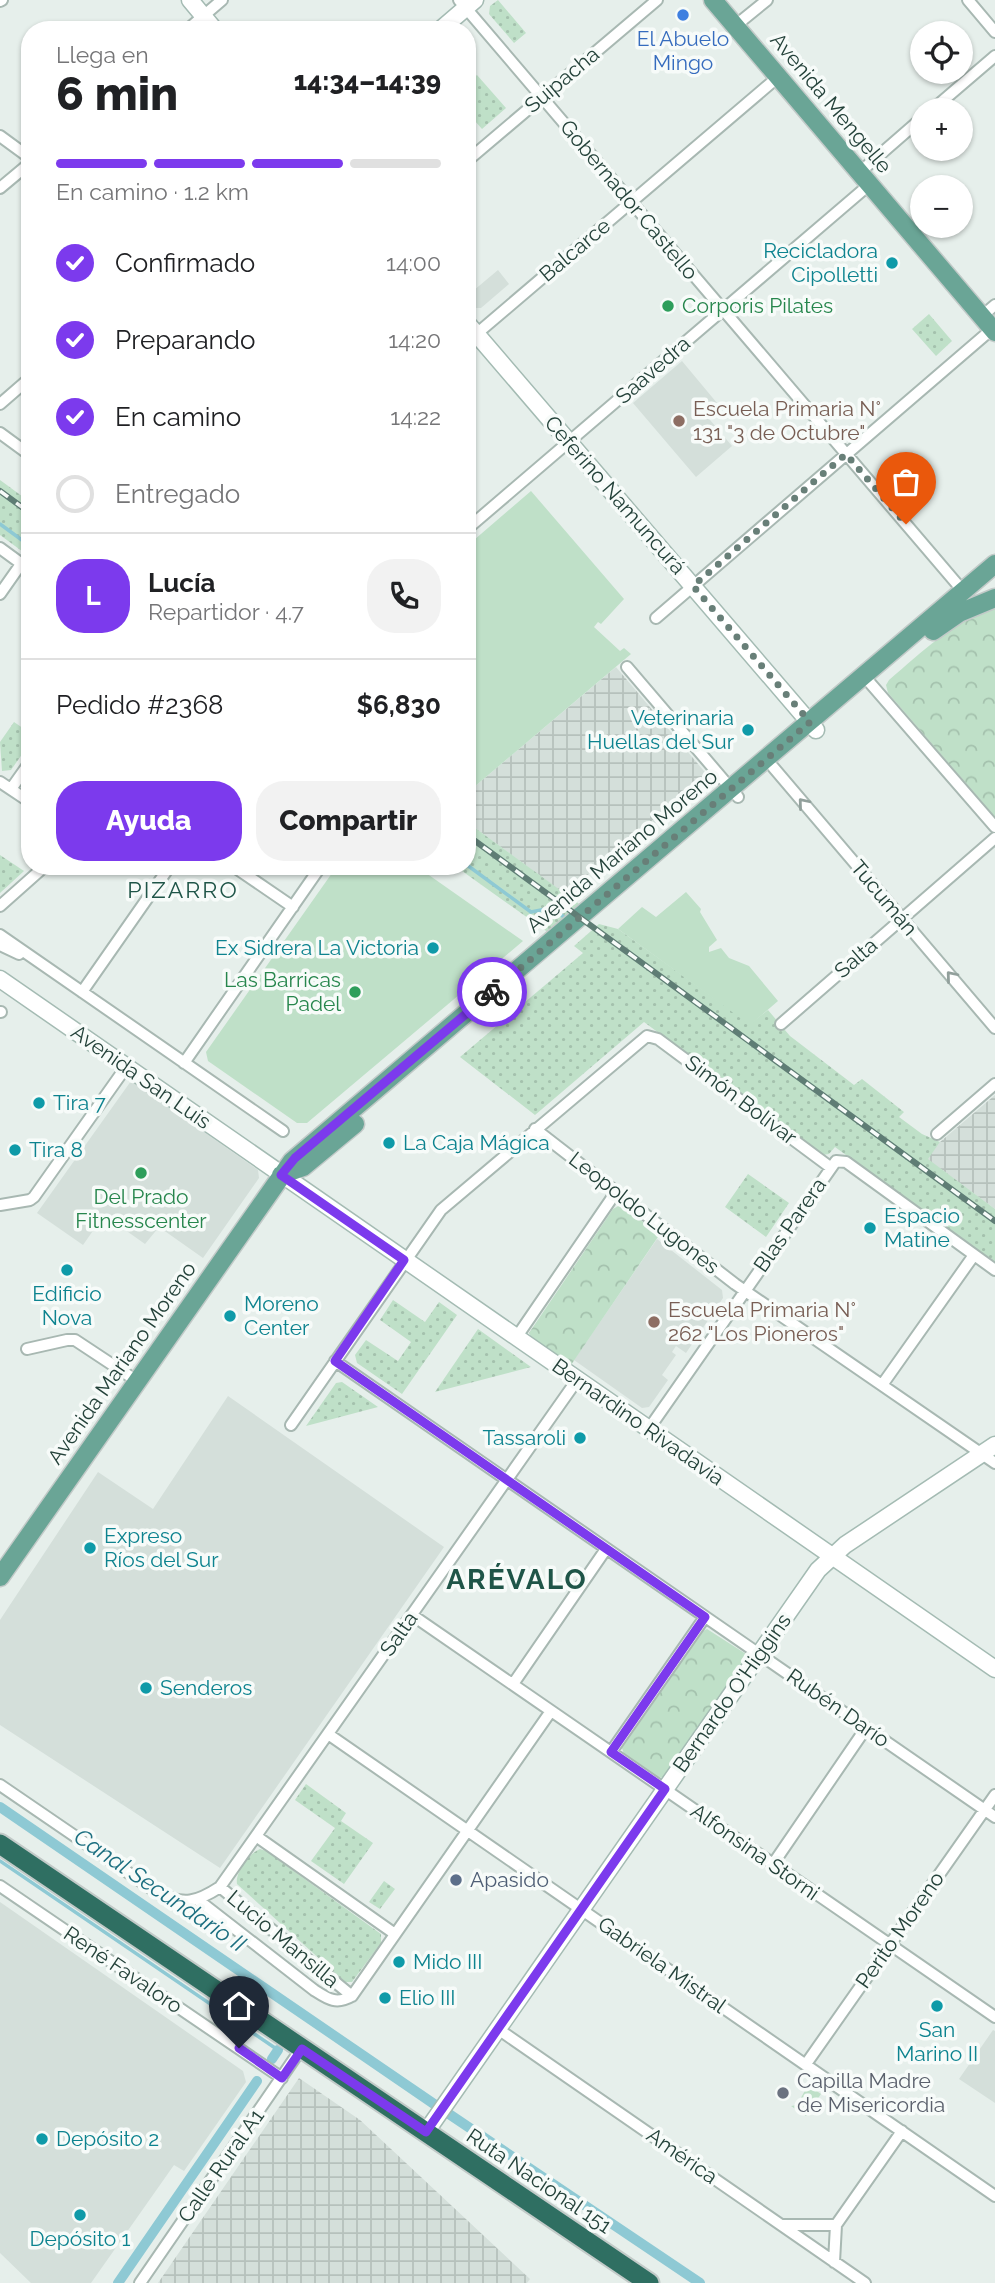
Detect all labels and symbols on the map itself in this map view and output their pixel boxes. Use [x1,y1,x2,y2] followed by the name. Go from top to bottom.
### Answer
[675,7,691,23] marker: El Abuelo Mingo
[637,26,729,75] place label: El Abuelo Mingo
[765,28,897,178] street label: Avenida Mengelle
[519,41,604,118] street label: Suipacha
[555,115,703,285] street label: Gobernador Castello
[534,213,615,286] street label: Balcarce
[763,238,878,287] place label: Recicladora Cipolletti
[884,255,900,271] marker: Recicladora Cipolletti
[682,293,833,318] place label: Corporis Pilates
[660,298,676,314] marker: Corporis Pilates
[610,331,695,409] street label: Saavedra
[693,396,881,445] place label: Escuela Primaria N° 131 "3 de Octubre"
[540,410,691,579] street label: Ceferino Namuncurá
[671,413,687,429] marker: Escuela Primaria N° 131 "3 de Octubre"
[876,452,936,524] pin
[587,705,735,754] place label: Veterinaria Huellas del Sur
[740,722,756,738] marker: Veterinaria Huellas del Sur
[521,763,722,938] street label: Avenida Mariano Moreno
[799,798,811,811] one-way arrow
[846,855,923,940] street label: Tucumán
[127,876,239,903] district label: PIZARRO
[829,932,882,983] street label: Salta
[215,935,419,960] place label: Ex Sidrera La Victoria
[425,940,441,956] marker: Ex Sidrera La Victoria
[457,957,527,1027] courier
[224,967,341,1016] place label: Las Barricas Padel
[947,972,959,985] one-way arrow
[347,984,363,1000] marker: Las Barricas Padel
[67,1019,216,1134] street label: Avenida San Luis
[681,1050,803,1150] street label: Simón Bolívar
[53,1090,107,1115] place label: Tira 7
[31,1095,47,1111] marker: Tira 7
[403,1130,550,1155] place label: La Caja Mágica
[381,1135,397,1151] marker: La Caja Mágica
[29,1137,83,1162] place label: Tira 8
[7,1142,23,1158] marker: Tira 8
[564,1146,724,1279] street label: Leopoldo Lugones
[133,1165,149,1181] marker: Del Prado Fitnesscenter
[748,1173,831,1277] street label: Blas Parera
[75,1184,207,1233] place label: Del Prado Fitnesscenter
[884,1203,960,1252] place label: Espacio Matine
[862,1220,878,1236] marker: Espacio Matine
[42,1257,201,1469] street label: Avenida Mariano Moreno
[59,1262,75,1278] marker: Edificio Nova
[32,1281,102,1330] place label: Edificio Nova
[244,1291,319,1340] place label: Moreno Center
[668,1297,856,1346] place label: Escuela Primaria N° 262 "Los Pioneros"
[222,1308,238,1324] marker: Moreno Center
[646,1314,662,1330] marker: Escuela Primaria N° 262 "Los Pioneros"
[548,1353,729,1490] street label: Bernardino Rivadavia
[482,1425,566,1450] place label: Tassaroli
[572,1430,588,1446] marker: Tassaroli
[104,1523,219,1572] place label: Expreso Ríos del Sur
[82,1540,98,1556] marker: Expreso Ríos del Sur
[446,1563,588,1596] district label: ARÉVALO
[374,1607,423,1661] street label: Salta
[667,1608,796,1777] street label: Bernardo O'Higgins
[782,1663,895,1752] street label: Rubén Darío
[160,1675,252,1700] place label: Senderos
[138,1680,154,1696] marker: Senderos
[686,1798,824,1905] street label: Alfonsina Storni
[69,1822,251,1957] water label: Canal Secundario II
[470,1867,549,1892] place label: Apasido
[850,1867,949,1993] street label: Perito Moreno
[448,1872,464,1888] marker: Apasido
[222,1885,344,1993] street label: Lucio Mansilla
[593,1911,731,2018] street label: Gabriela Mistral
[59,1921,187,2018] street label: René Favaloro
[413,1949,483,1974] place label: Mido III
[391,1954,407,1970] marker: Mido III
[209,1976,269,2048] pin
[399,1985,456,2010] place label: Elio III
[377,1990,393,2006] marker: Elio III
[929,1998,945,2014] marker: San Marino II
[896,2017,978,2066] place label: San Marino II
[797,2068,945,2117] place label: Capilla Madre de Misericordia
[775,2085,791,2101] marker: Capilla Madre de Misericordia
[172,2104,269,2227] street label: Calle Rural A1
[642,2122,723,2189] street label: América
[462,2123,617,2238] street label: Ruta Nacional 151
[56,2126,159,2151] place label: Depósito 2
[34,2131,50,2147] marker: Depósito 2
[72,2207,88,2223] marker: Depósito 1
[29,2226,131,2251] place label: Depósito 1

